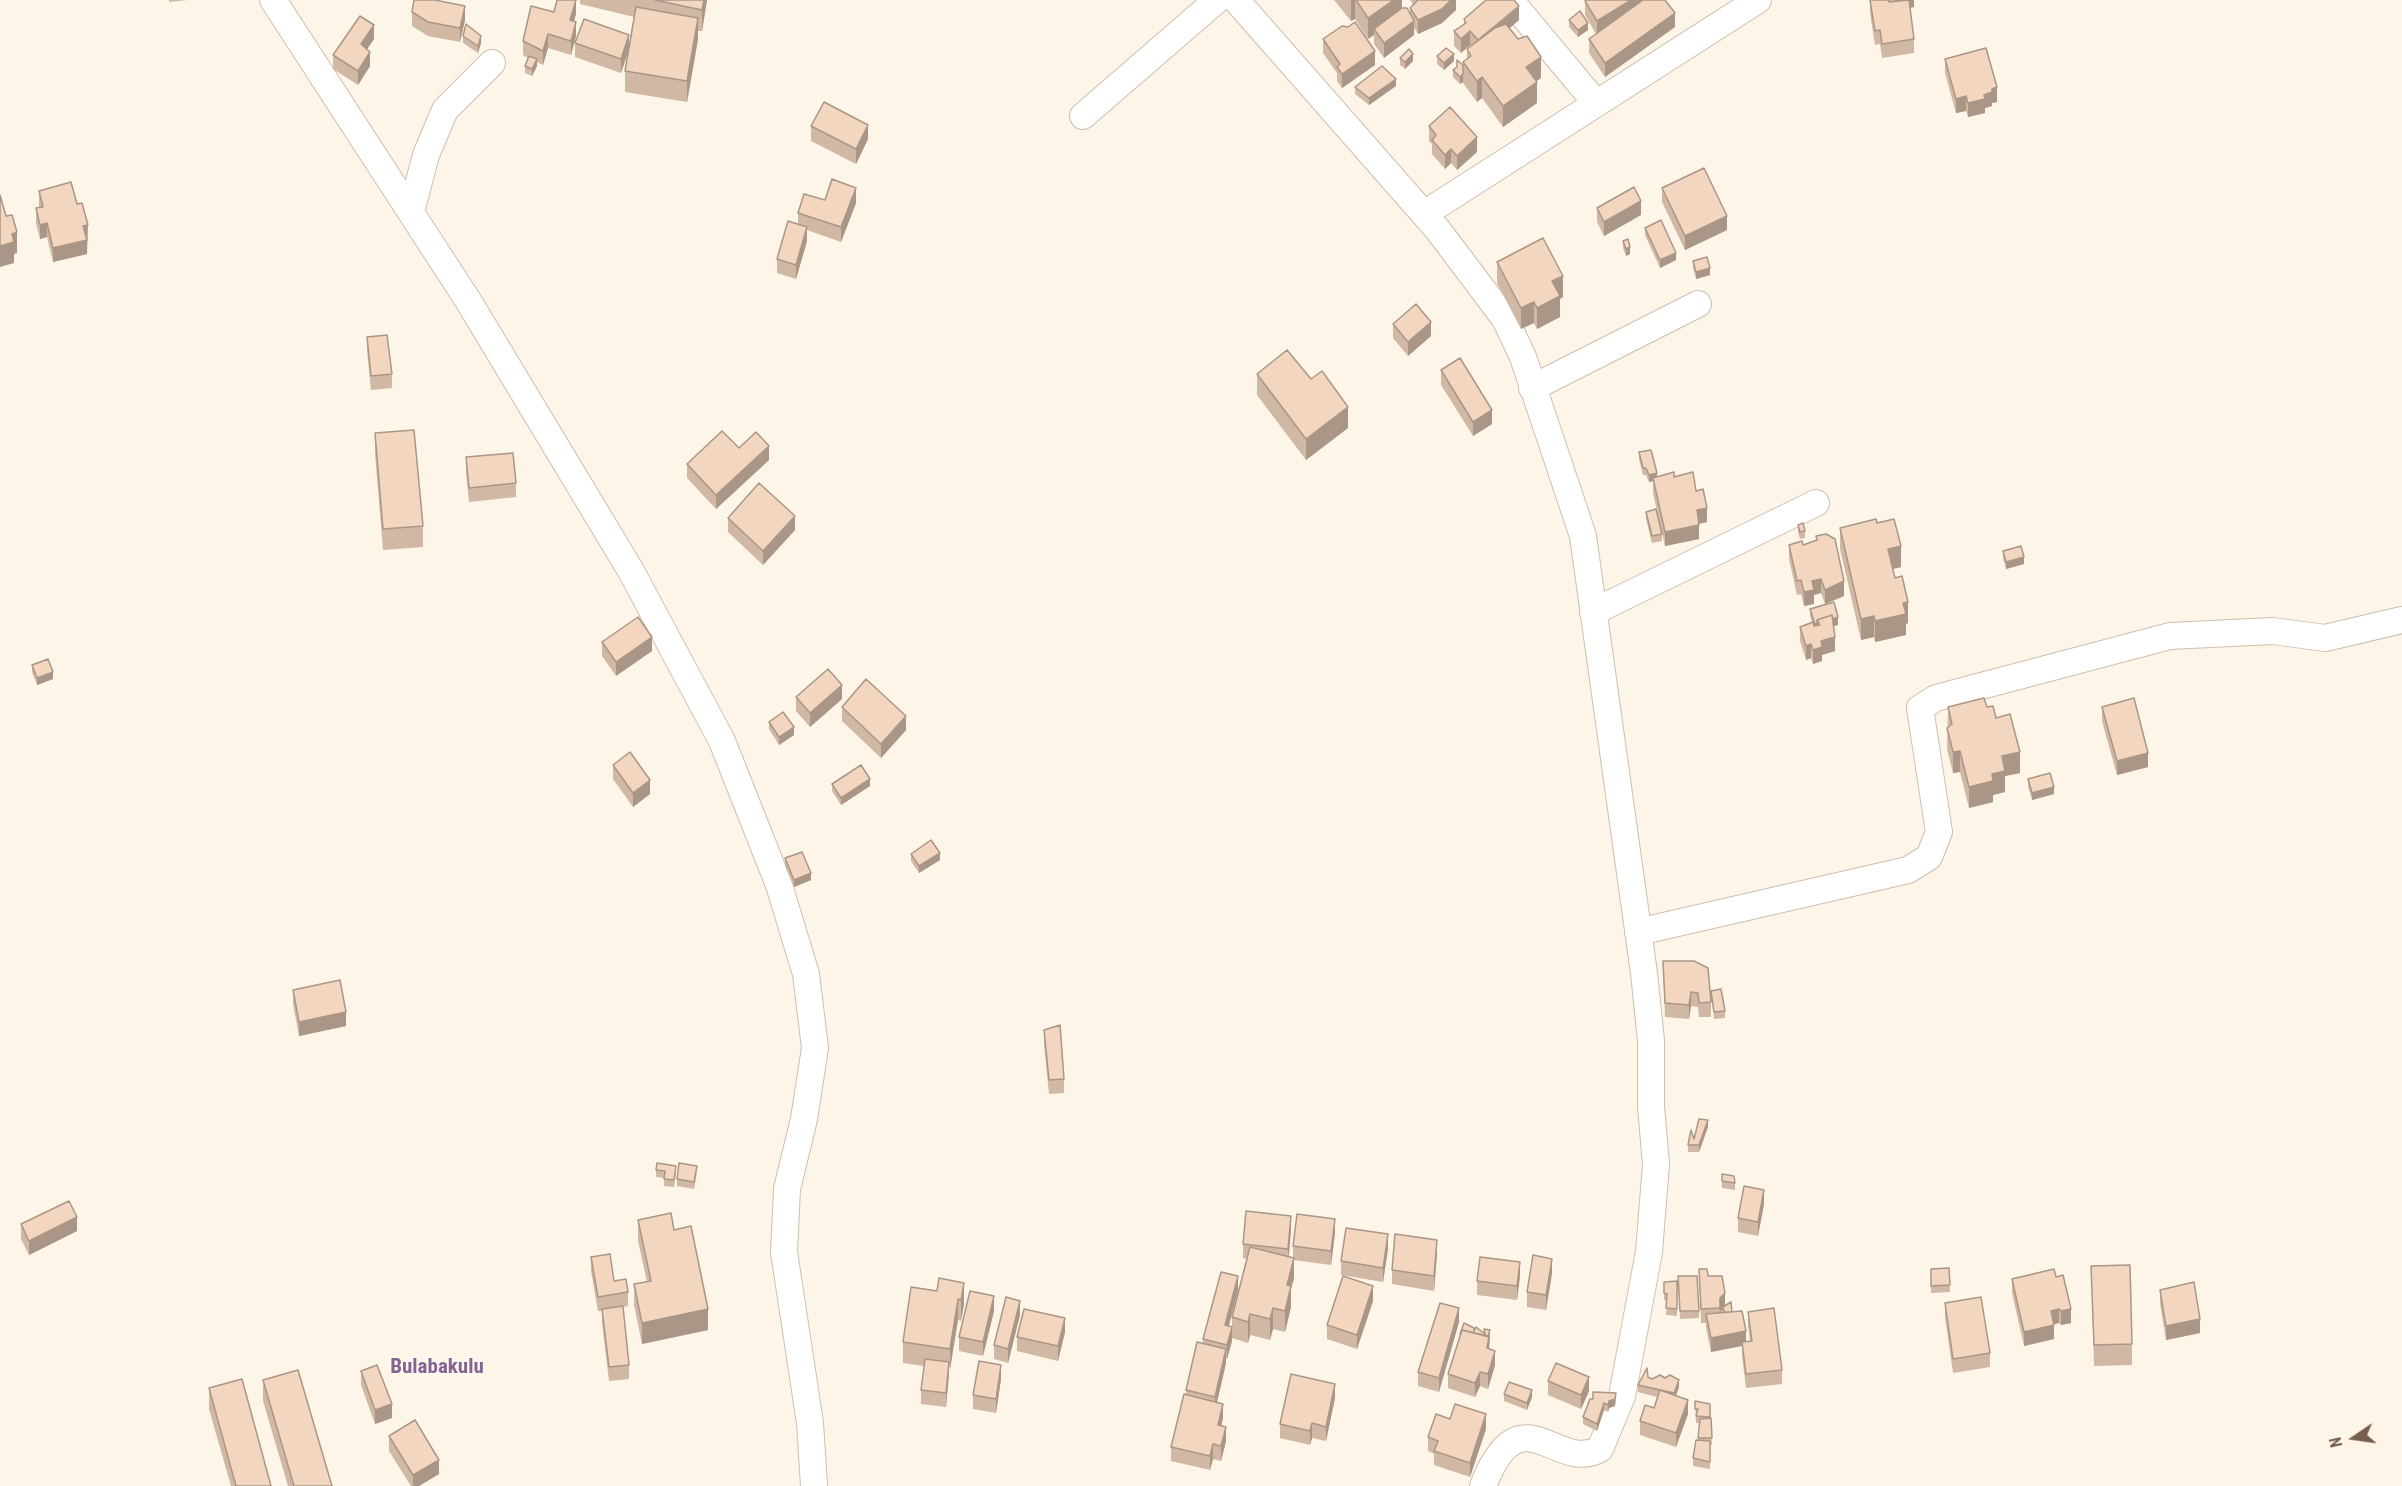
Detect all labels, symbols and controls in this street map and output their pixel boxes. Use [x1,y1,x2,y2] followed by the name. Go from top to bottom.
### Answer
[390,1355,484,1381] district label: Bulabakulu
[2324,1408,2384,1468] north arrow
[2326,1435,2346,1449] text: N

